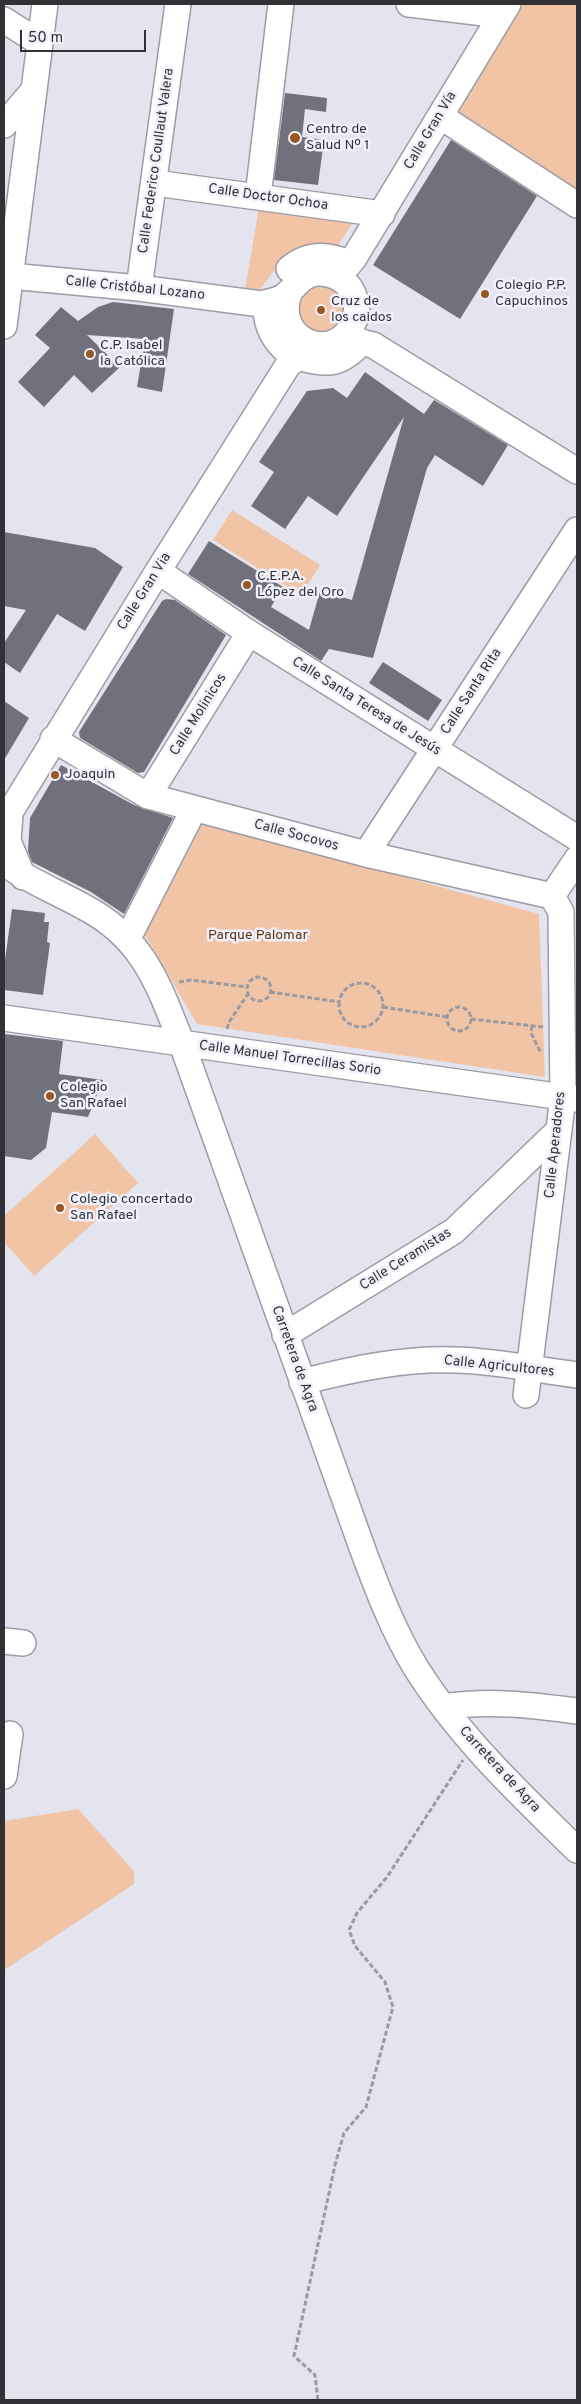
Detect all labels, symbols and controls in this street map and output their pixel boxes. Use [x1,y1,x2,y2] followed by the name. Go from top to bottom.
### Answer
[22,20,149,52] scale bar
[28,29,63,48] text: 50 m
[136,67,178,255] street label: Calle Federico Coullaut Valera
[401,89,461,173] street label: Calle Gran Vía
[306,122,369,154] place label: Centro de Salud Nº 1
[288,131,302,145] marker: Centro de Salud Nº 1
[207,181,329,215] street label: Calle Doctor Ochoa
[64,273,206,305] street label: Calle Cristóbal Lozano
[495,278,568,310] place label: Colegio P.P. Capuchinos
[479,288,491,300] marker: Colegio P.P. Capuchinos
[331,294,392,326] place label: Cruz de los caidos
[315,304,327,316] marker: Cruz de los caidos
[100,338,165,371] place label: C.P. Isabel la Católica
[84,348,96,360] marker: C.P. Isabel la Católica
[115,550,175,634] street label: Calle Gran Via
[257,569,344,602] place label: C.E.P.A. López del Oro
[241,579,253,591] marker: C.E.P.A. López del Oro
[438,646,506,738] street label: Calle Santa Rita
[288,654,444,760] street label: Calle Santa Teresa de Jesús
[167,671,231,759] street label: Calle Molinicos
[65,767,115,783] place label: Joaquin
[49,769,61,781] marker: Joaquin
[252,817,340,855] street label: Calle Socovos
[208,928,308,944] park label: Parque Palomar
[198,1038,382,1080] street label: Calle Manuel Torrecillas Sorio
[60,1080,127,1112] place label: Colegio San Rafael
[44,1090,56,1102] marker: Colegio San Rafael
[542,1091,570,1199] street label: Calle Aperadores
[70,1192,193,1224] place label: Colegio concertado San Rafael
[54,1202,66,1214] marker: Colegio concertado San Rafael
[357,1225,455,1295] street label: Calle Ceramistas
[267,1304,321,1414] street label: Carretera de Agra
[443,1353,555,1381] street label: Calle Agricultores
[455,1723,543,1817] street label: Carretera de Agra

